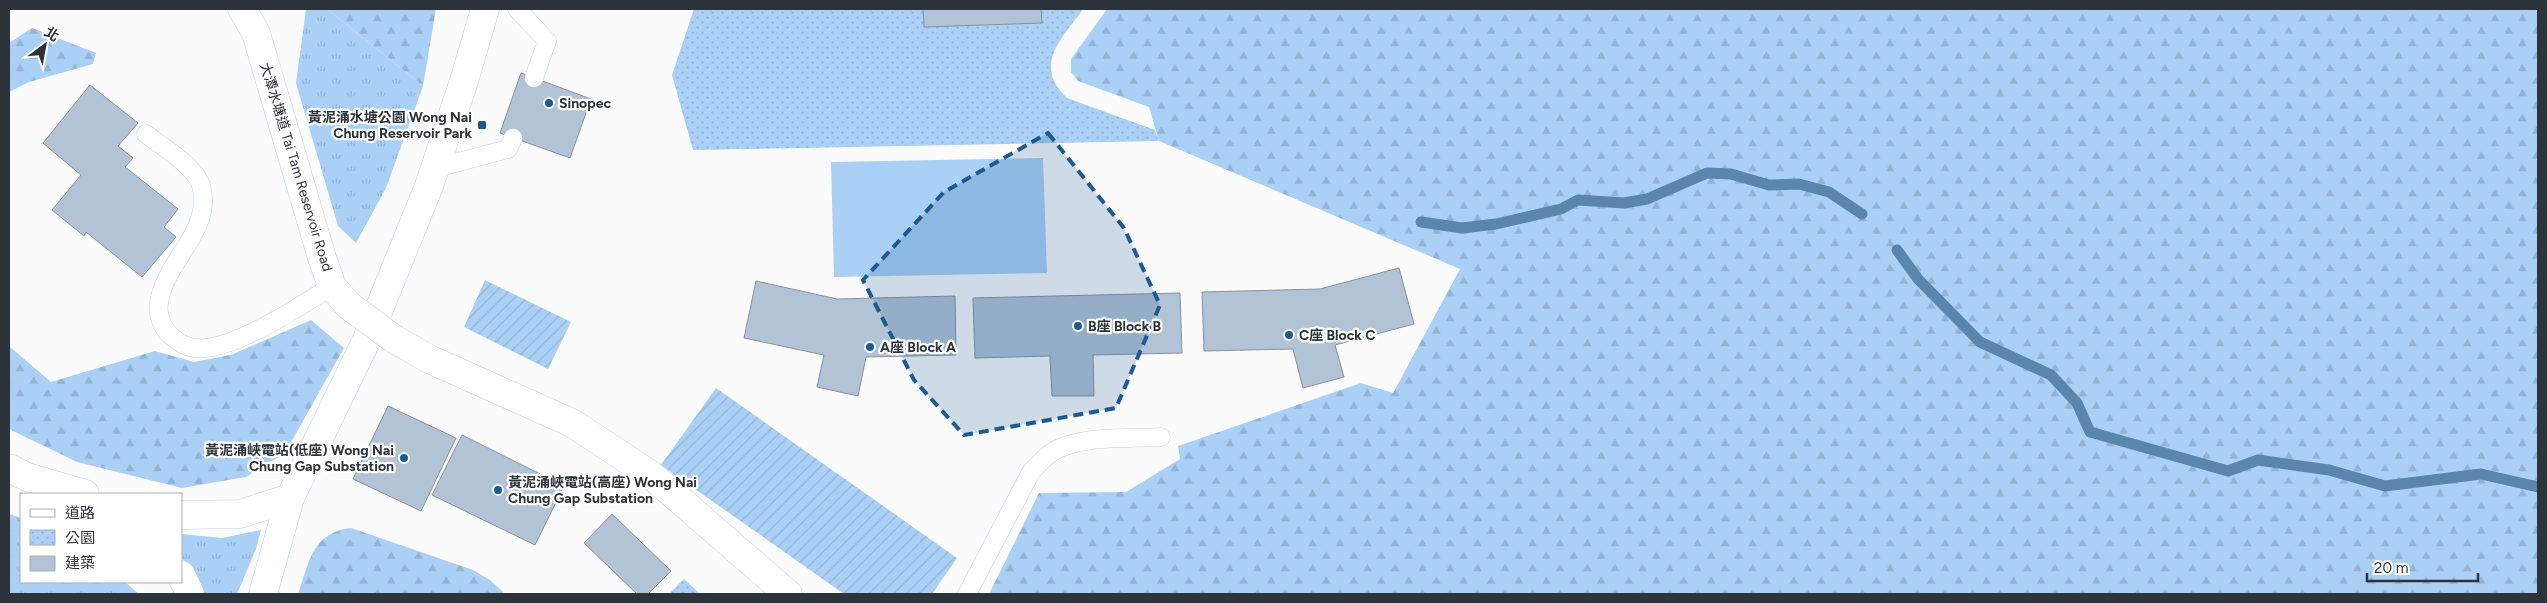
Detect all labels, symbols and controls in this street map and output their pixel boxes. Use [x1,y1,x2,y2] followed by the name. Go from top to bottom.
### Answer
[20,20,70,70] north arrow
[41,23,62,45] text: 北
[256,60,336,274] street label: 大潭水塘道 Tai Tam Reservoir Road
[559,95,611,112] place label: Sinopec
[543,97,555,109] marker: Sinopec
[308,109,472,142] place label: 黃泥涌水塘公園 Wong Nai Chung Reservoir Park
[476,119,488,131] marker: 黃泥涌水塘公園 Wong Nai Chung Reservoir Park
[1088,318,1162,335] place label: B座 Block B
[1072,320,1084,332] marker: B座 Block B
[1299,327,1375,344] place label: C座 Block C
[1283,329,1295,341] marker: C座 Block C
[880,339,956,356] place label: A座 Block A
[864,341,876,353] marker: A座 Block A
[205,442,394,475] place label: 黃泥涌峽電站(低座) Wong Nai Chung Gap Substation
[398,452,410,464] marker: 黃泥涌峽電站(低座) Wong Nai Chung Gap Substation
[508,474,697,507] place label: 黃泥涌峽電站(高座) Wong Nai Chung Gap Substation
[492,484,504,496] marker: 黃泥涌峽電站(高座) Wong Nai Chung Gap Substation
[20,493,182,583] legend
[65,504,95,522] text: 道路
[65,529,95,547] text: 公園
[2367,550,2478,582] scale bar
[65,554,95,572] text: 建築
[2374,559,2408,577] text: 20 m

